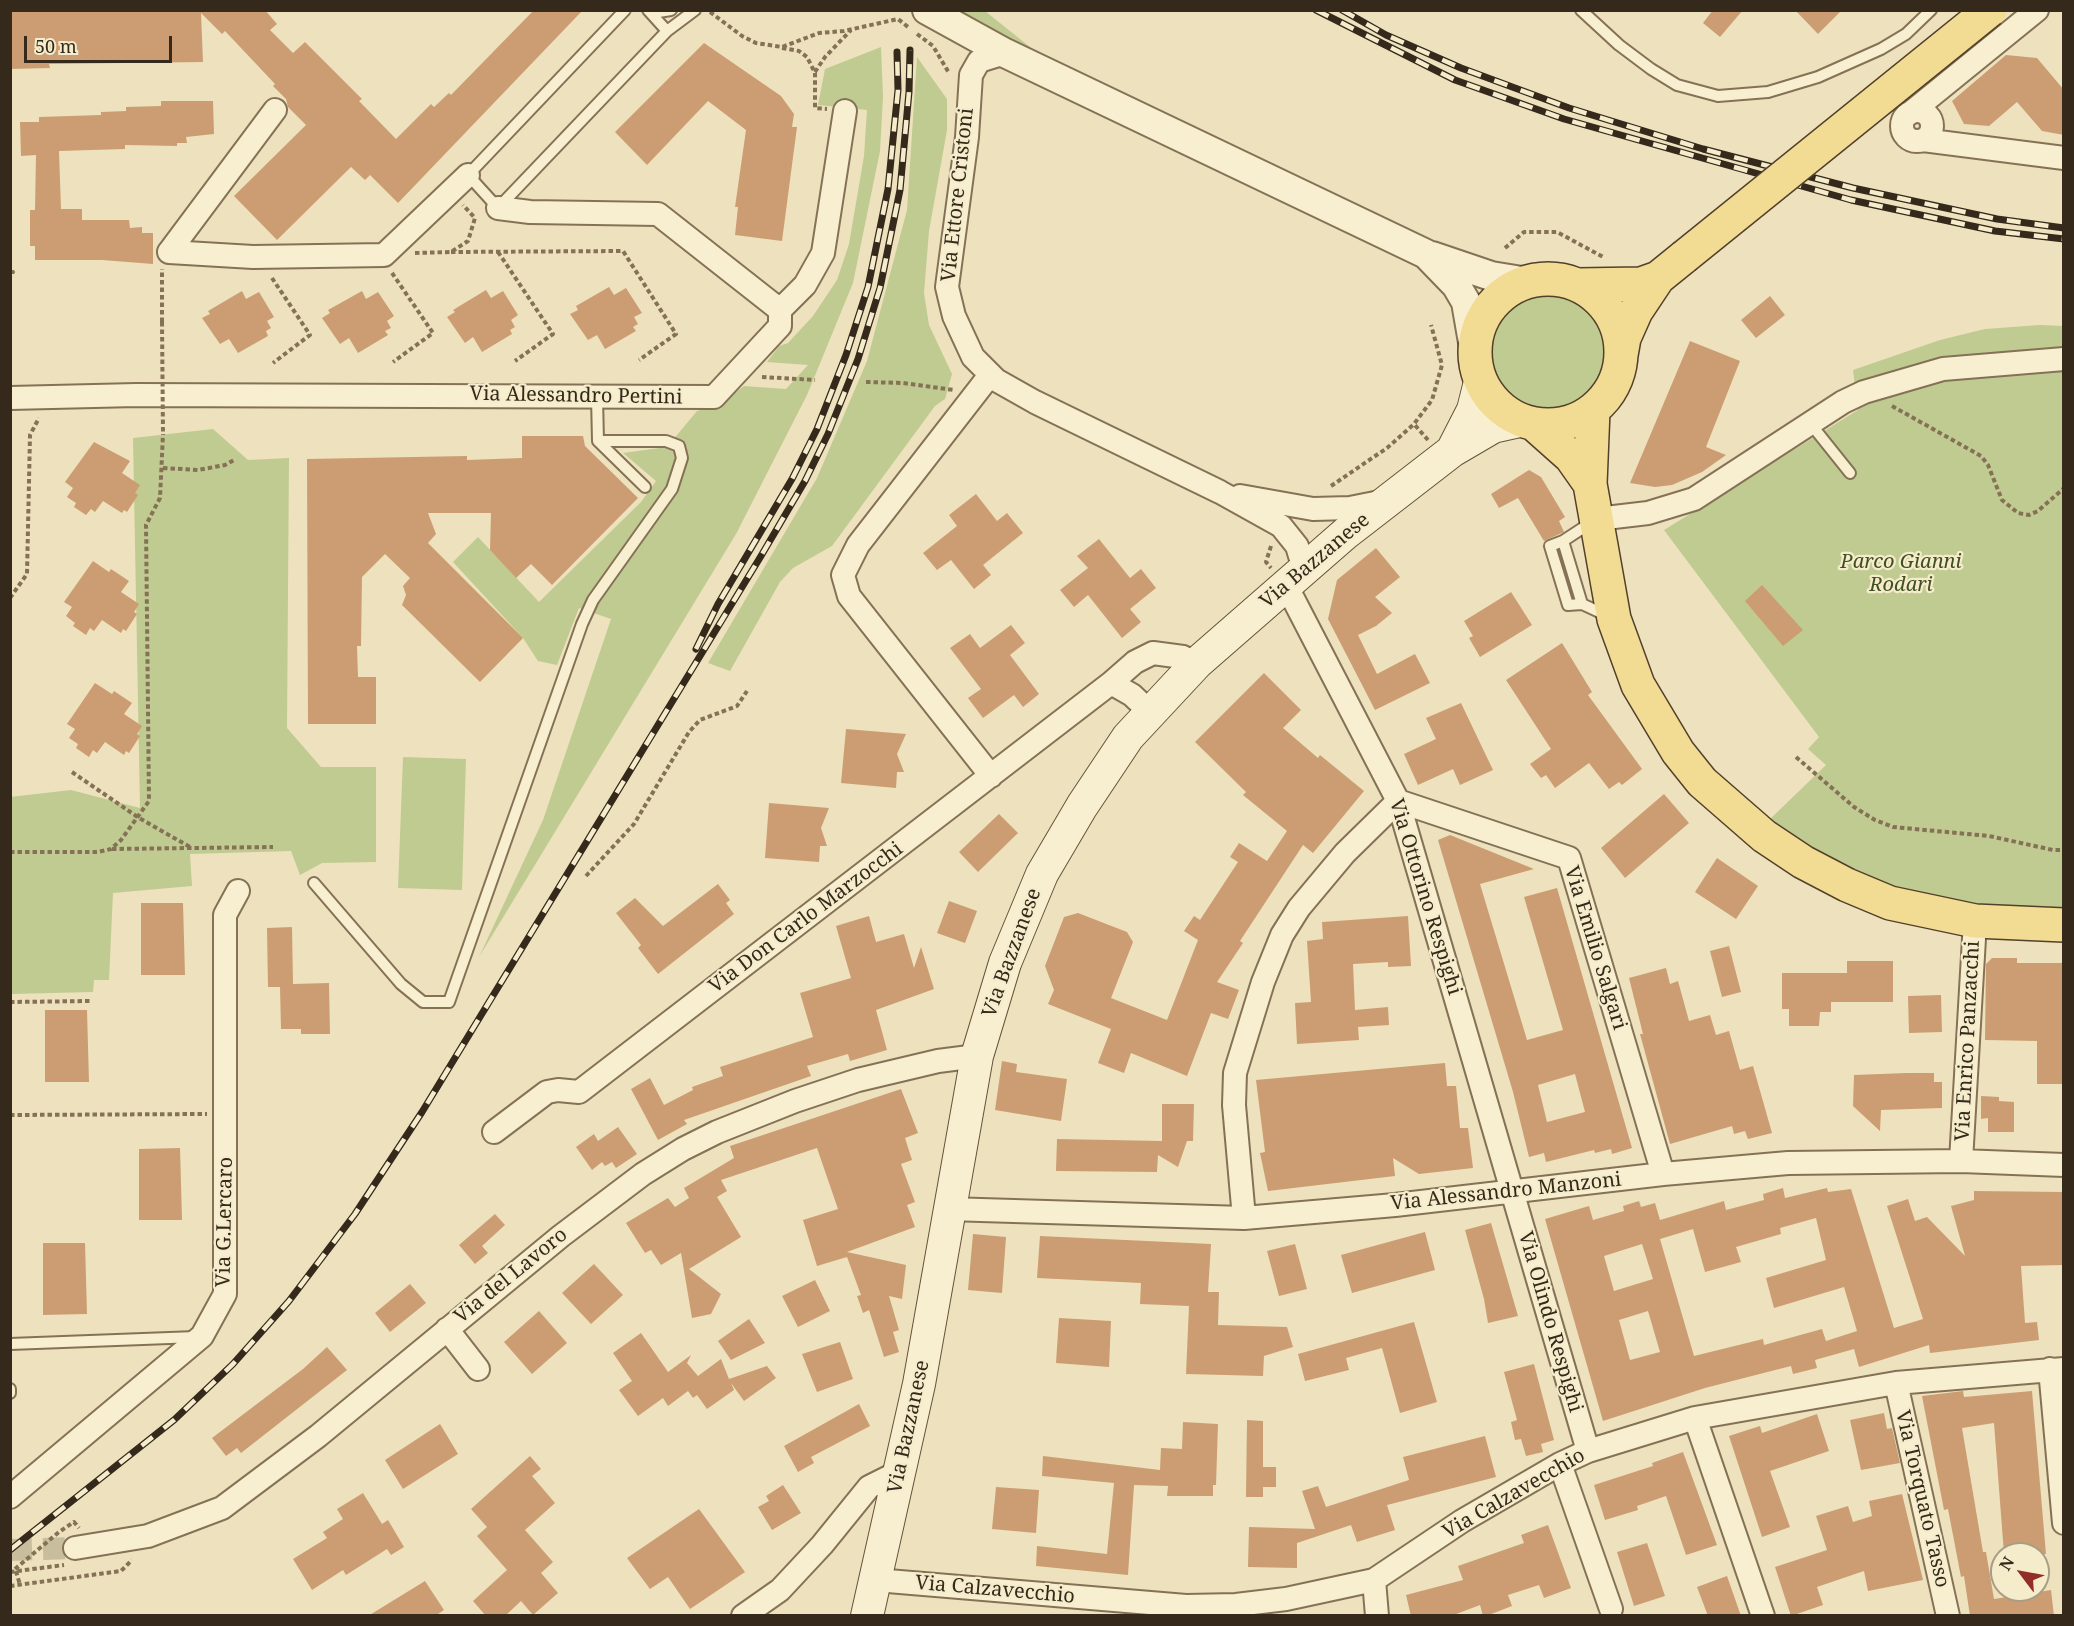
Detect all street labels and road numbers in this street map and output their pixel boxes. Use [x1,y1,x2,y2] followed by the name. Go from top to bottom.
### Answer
[937,107,979,283] street label: Via Ettore Cristoni
[469,382,683,410] street label: Via Alessandro Pertini
[1255,508,1375,614] street label: Via Bazzanese
[1384,796,1466,998] street label: Via Ottorino Respighi
[704,837,908,999] street label: Via Don Carlo Marzocchi
[1559,863,1631,1033] street label: Via Emilio Salgari
[978,885,1046,1021] street label: Via Bazzanese
[1951,940,1985,1142] street label: Via Enrico Panzacchi
[212,1157,238,1287] street label: Via G.Lercaro
[1389,1168,1623,1216] street label: Via Alessandro Manzoni
[450,1223,572,1329] street label: Via del Lavoro
[1513,1229,1587,1415] street label: Via Olindo Respighi
[883,1358,935,1496] street label: Via Bazzanese
[1890,1408,1954,1590] street label: Via Torquato Tasso
[1439,1444,1589,1544] street label: Via Calzavecchio
[914,1571,1076,1609] street label: Via Calzavecchio

